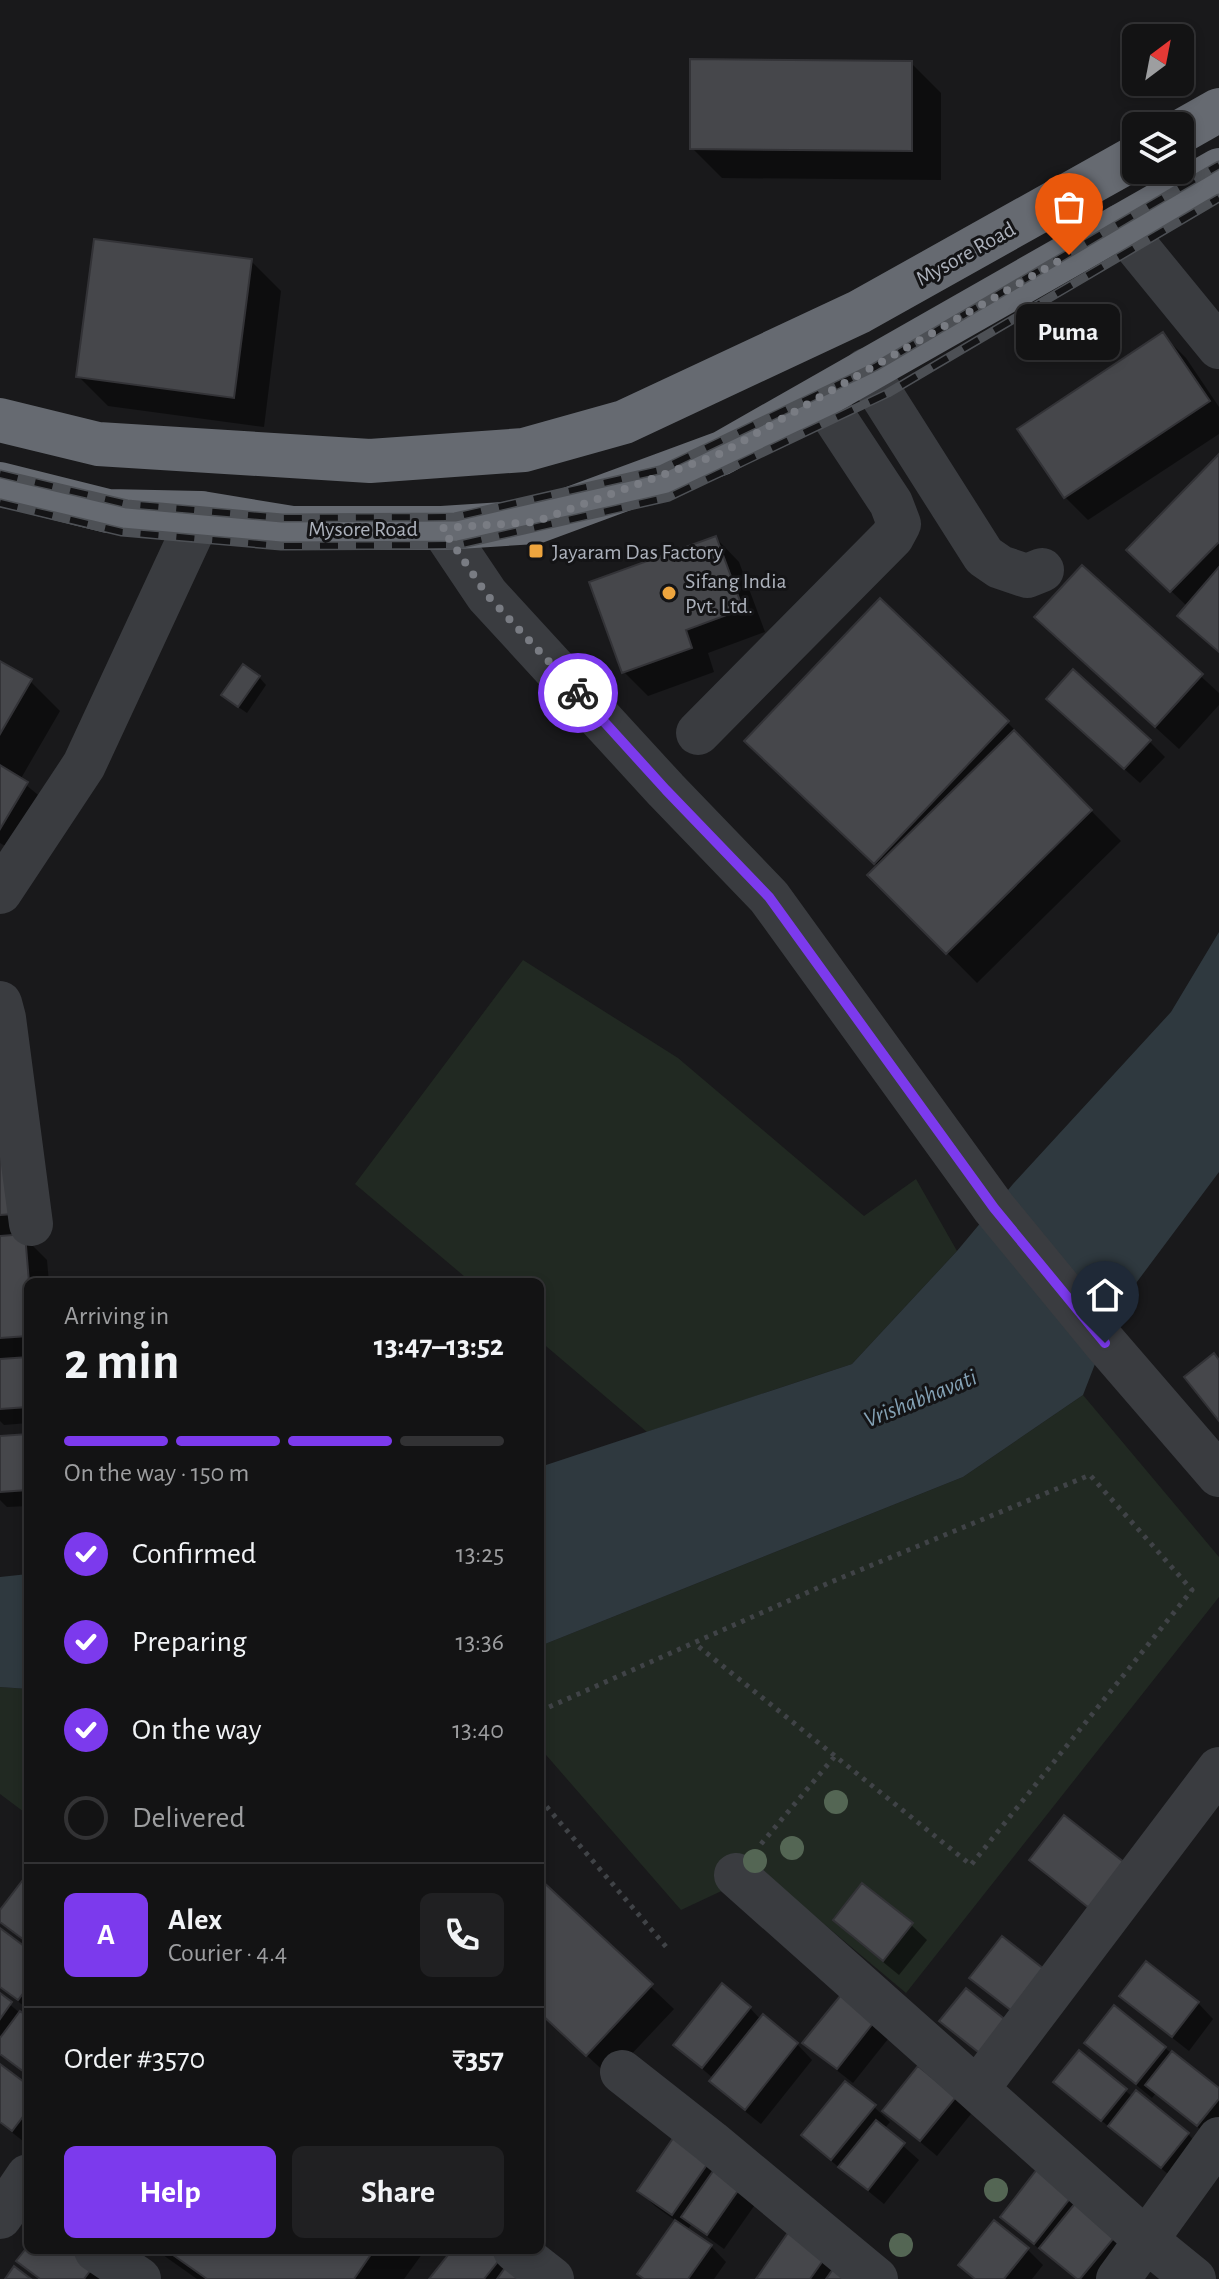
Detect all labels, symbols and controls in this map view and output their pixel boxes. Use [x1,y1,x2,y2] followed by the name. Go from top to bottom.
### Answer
[1122,24,1194,96] north arrow
[1122,24,1194,184] map controls
[1122,112,1194,184] button: layers
[1035,173,1103,255] pin
[1047,185,1091,229] icon: bag
[912,218,1019,290] street label: Mysore Road
[1017,303,1121,359] callout: Puma
[1037,319,1099,345] text: Puma
[308,518,418,540] street label: Mysore Road
[552,541,724,563] place label: Jayaram Das Factory
[527,542,545,560] marker: Jayaram Das Factory
[685,570,787,617] place label: Sifang India Pvt. Ltd.
[660,584,678,602] marker: Sifang India Pvt. Ltd.
[538,653,618,733] courier
[556,671,600,715] icon: bike
[1071,1261,1139,1343] pin
[1083,1273,1127,1317] icon: home
[64,1303,169,1329] text: Arriving in
[374,1331,504,1361] text: 13:47–13:52
[64,1336,179,1388] text: 2 min
[861,1365,980,1432] water label: Vrishabhavati
[64,1460,249,1486] text: On the way · 150 m
[64,1532,108,1576] icon: check
[132,1539,256,1569] text: Confirmed
[456,1541,504,1567] text: 13:25
[64,1620,108,1664] icon: check
[132,1627,247,1657] text: Preparing
[455,1629,504,1655] text: 13:36
[64,1708,108,1752] icon: check
[132,1715,261,1745] text: On the way
[452,1717,504,1743] text: 13:40
[132,1803,245,1833] text: Delivered
[420,1893,504,1977] button: phone
[168,1905,222,1935] text: Alex
[97,1920,115,1950] text: A
[168,1940,287,1966] text: Courier · 4.4
[64,2044,205,2074] text: Order #3570
[453,2044,504,2074] text: ₹357
[64,2146,276,2238] button: Help
[292,2146,504,2238] button: Share

